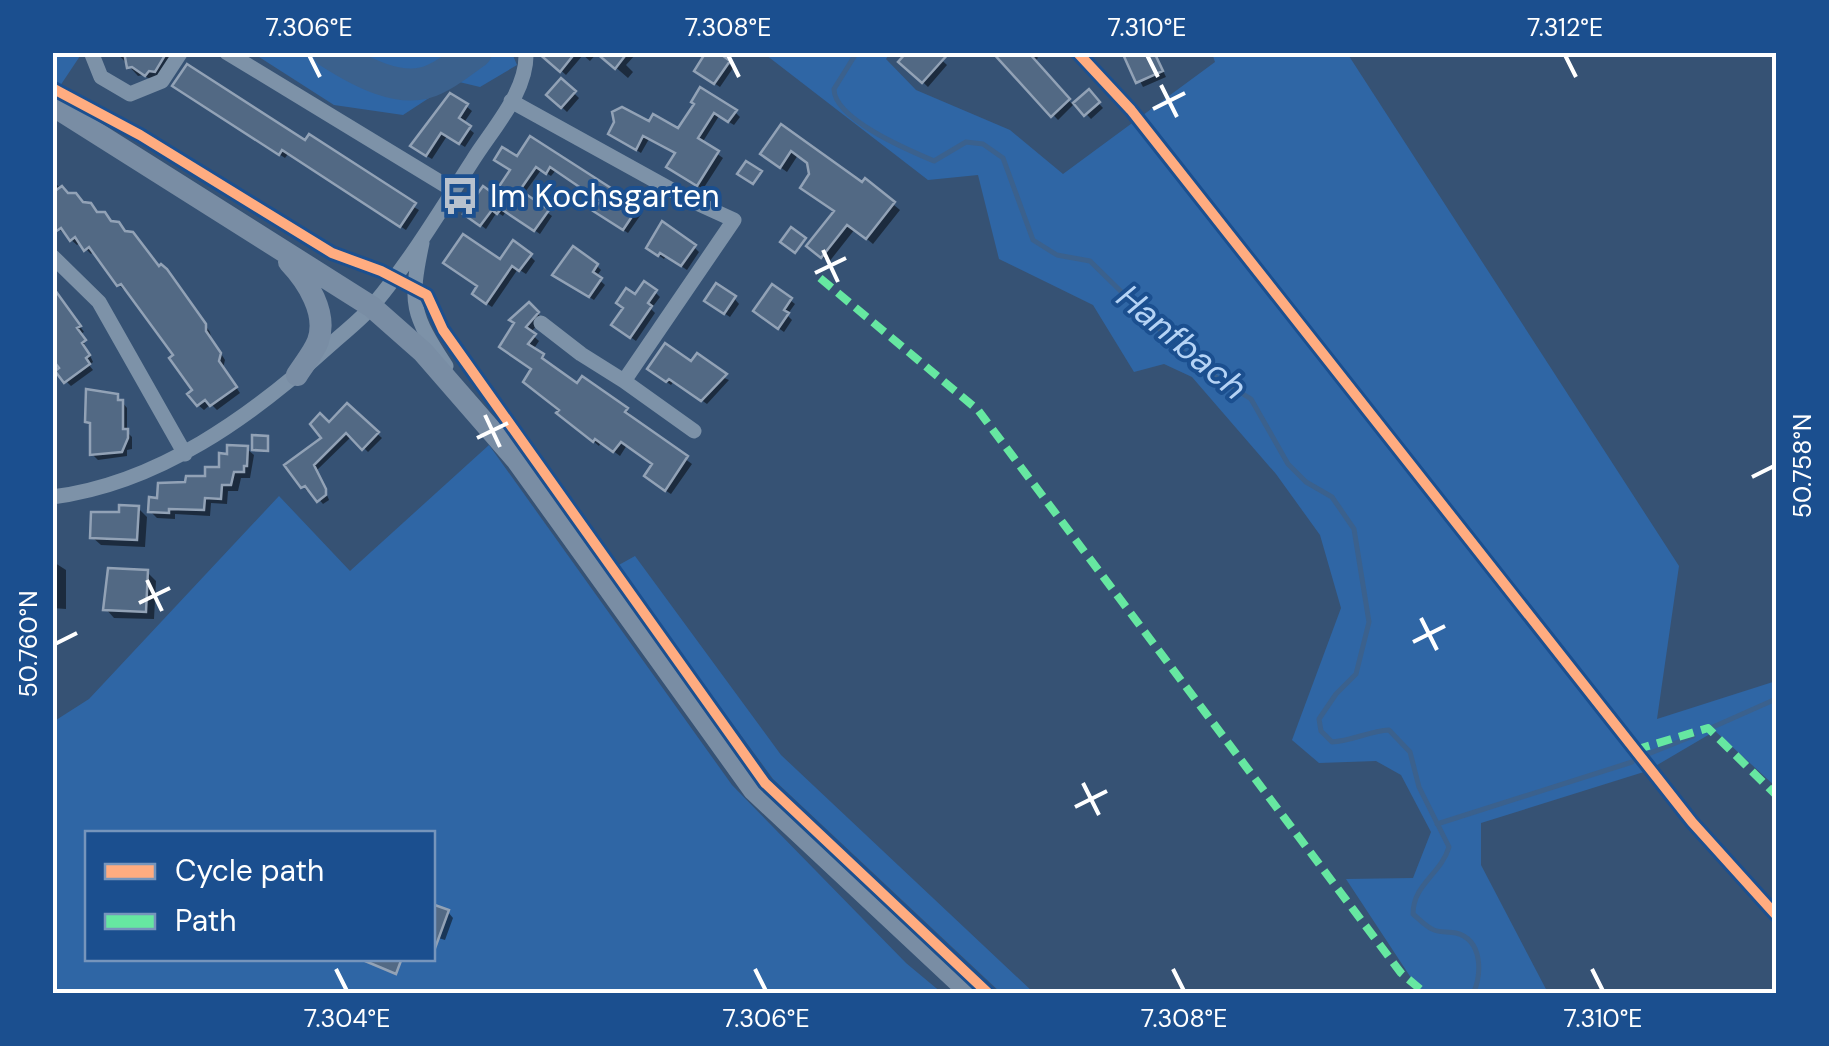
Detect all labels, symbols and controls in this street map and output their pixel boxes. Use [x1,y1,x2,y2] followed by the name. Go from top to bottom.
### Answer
[265,11,353,44] text: 7.306°E
[685,11,771,44] text: 7.308°E
[1108,11,1186,44] text: 7.310°E
[1527,11,1603,44] text: 7.312°E
[439,175,481,217] bus stop icon: Im Kochsgarten
[490,175,720,217] place label: Im Kochsgarten
[1107,274,1257,410] water label: Hanfbach
[1786,414,1819,518] text: 50.758°N
[12,591,45,697] text: 50.760°N
[85,831,435,961] legend
[175,851,324,890] text: Cycle path
[175,901,237,940] text: Path
[304,1002,390,1035] text: 7.304°E
[722,1002,810,1035] text: 7.306°E
[1141,1002,1227,1035] text: 7.308°E
[1564,1002,1642,1035] text: 7.310°E

